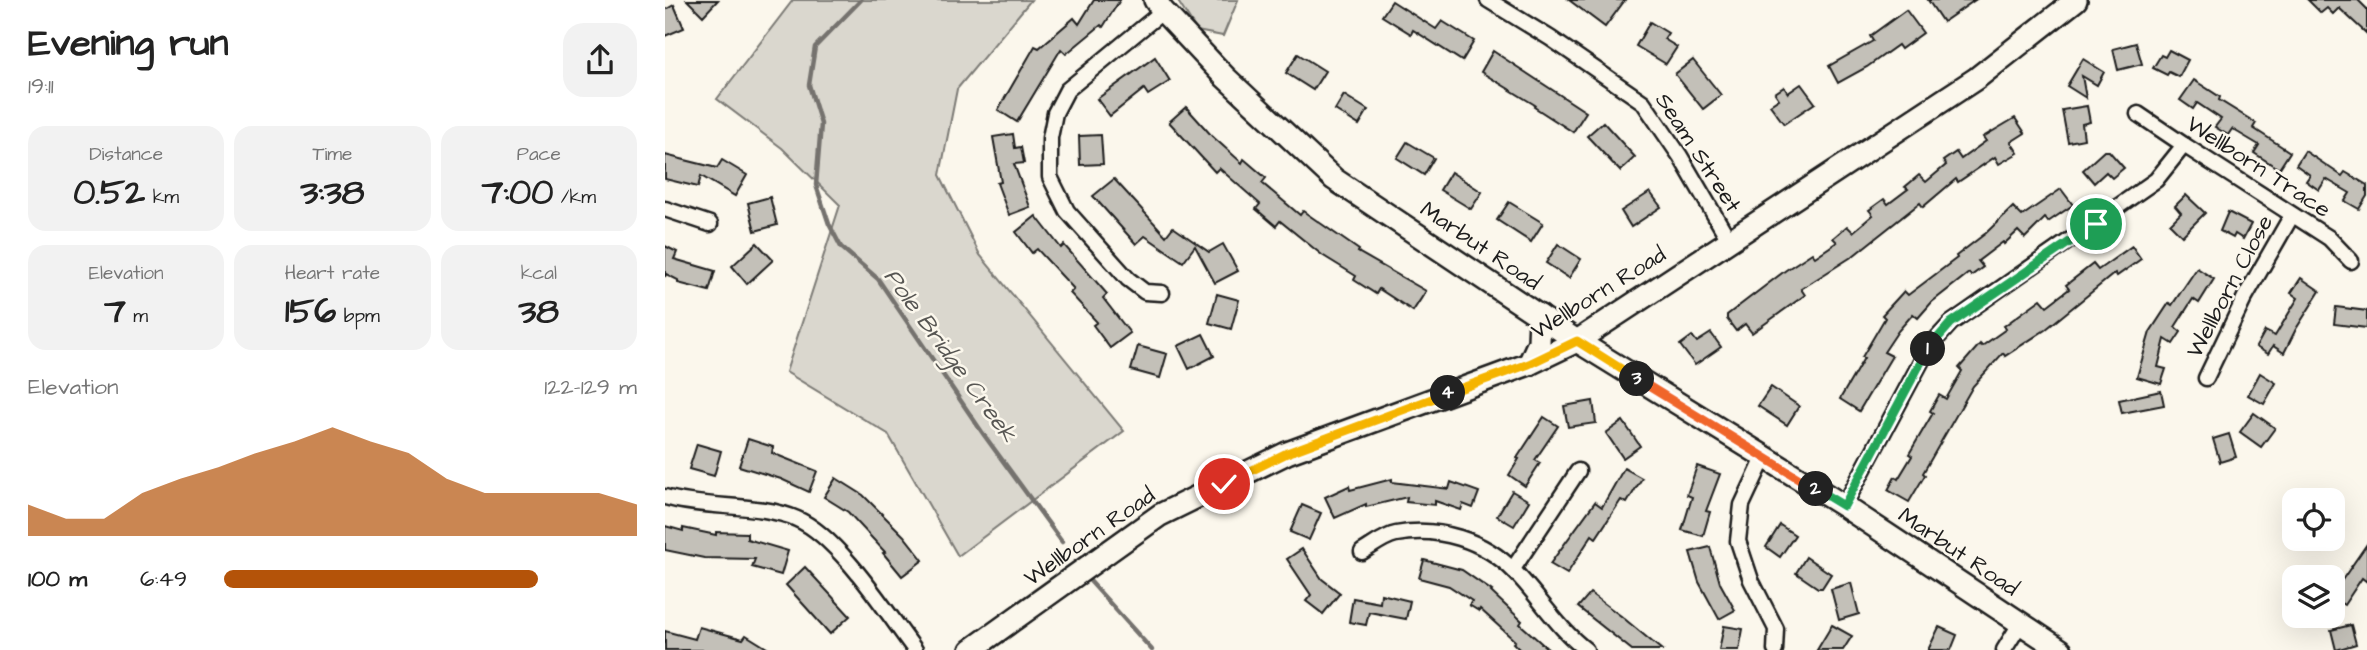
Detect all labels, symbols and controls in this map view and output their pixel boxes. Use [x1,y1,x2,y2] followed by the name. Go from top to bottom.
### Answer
[28,18,229,70] text: Evening run
[563,23,637,97] button: share
[28,70,54,102] text: 19:11
[1647,86,1749,219] street label: Seam Street
[2180,108,2337,226] street label: Wellborn Trace
[89,141,163,168] text: Distance
[313,141,352,168] text: Time
[517,141,561,168] text: Pace
[73,168,145,217] text: 0.52
[300,168,365,217] text: 3:38
[482,168,553,217] text: 7:00
[145,184,179,211] text: km
[553,184,596,211] text: /km
[1414,194,1547,298] street label: Marbut Road
[2066,194,2126,254] pin
[2077,205,2115,243] icon: arrive
[2179,209,2281,363] street label: Wellborn Close
[1525,239,1672,347] street label: Wellborn Road
[89,260,164,287] text: Elevation
[285,260,380,287] text: Heart rate
[521,260,557,287] text: kcal
[875,262,1026,451] water label: Pole Bridge Creek
[104,287,126,336] text: 7
[285,287,336,336] text: 156
[519,287,559,336] text: 38
[126,303,148,330] text: m
[336,303,380,330] text: bpm
[1911,332,1945,366] pin: 1
[1926,335,1929,362] text: 1
[1619,362,1655,396] pin: 3
[1632,365,1641,392] text: 3
[28,371,119,403] text: Elevation
[544,371,637,403] text: 122–129 m
[1431,376,1465,410] pin: 4
[1441,379,1454,406] text: 4
[1194,454,1254,514] pin
[1205,465,1243,503] icon: check
[1799,472,1833,506] pin: 2
[1810,475,1821,502] text: 2
[1018,480,1162,594] street label: Wellborn Road
[2282,488,2345,628] map controls
[2282,488,2345,551] button: locate
[1892,500,2025,604] street label: Marbut Road
[28,563,87,595] text: 100 m
[140,563,187,595] text: 6:49
[2282,565,2345,628] button: layers

